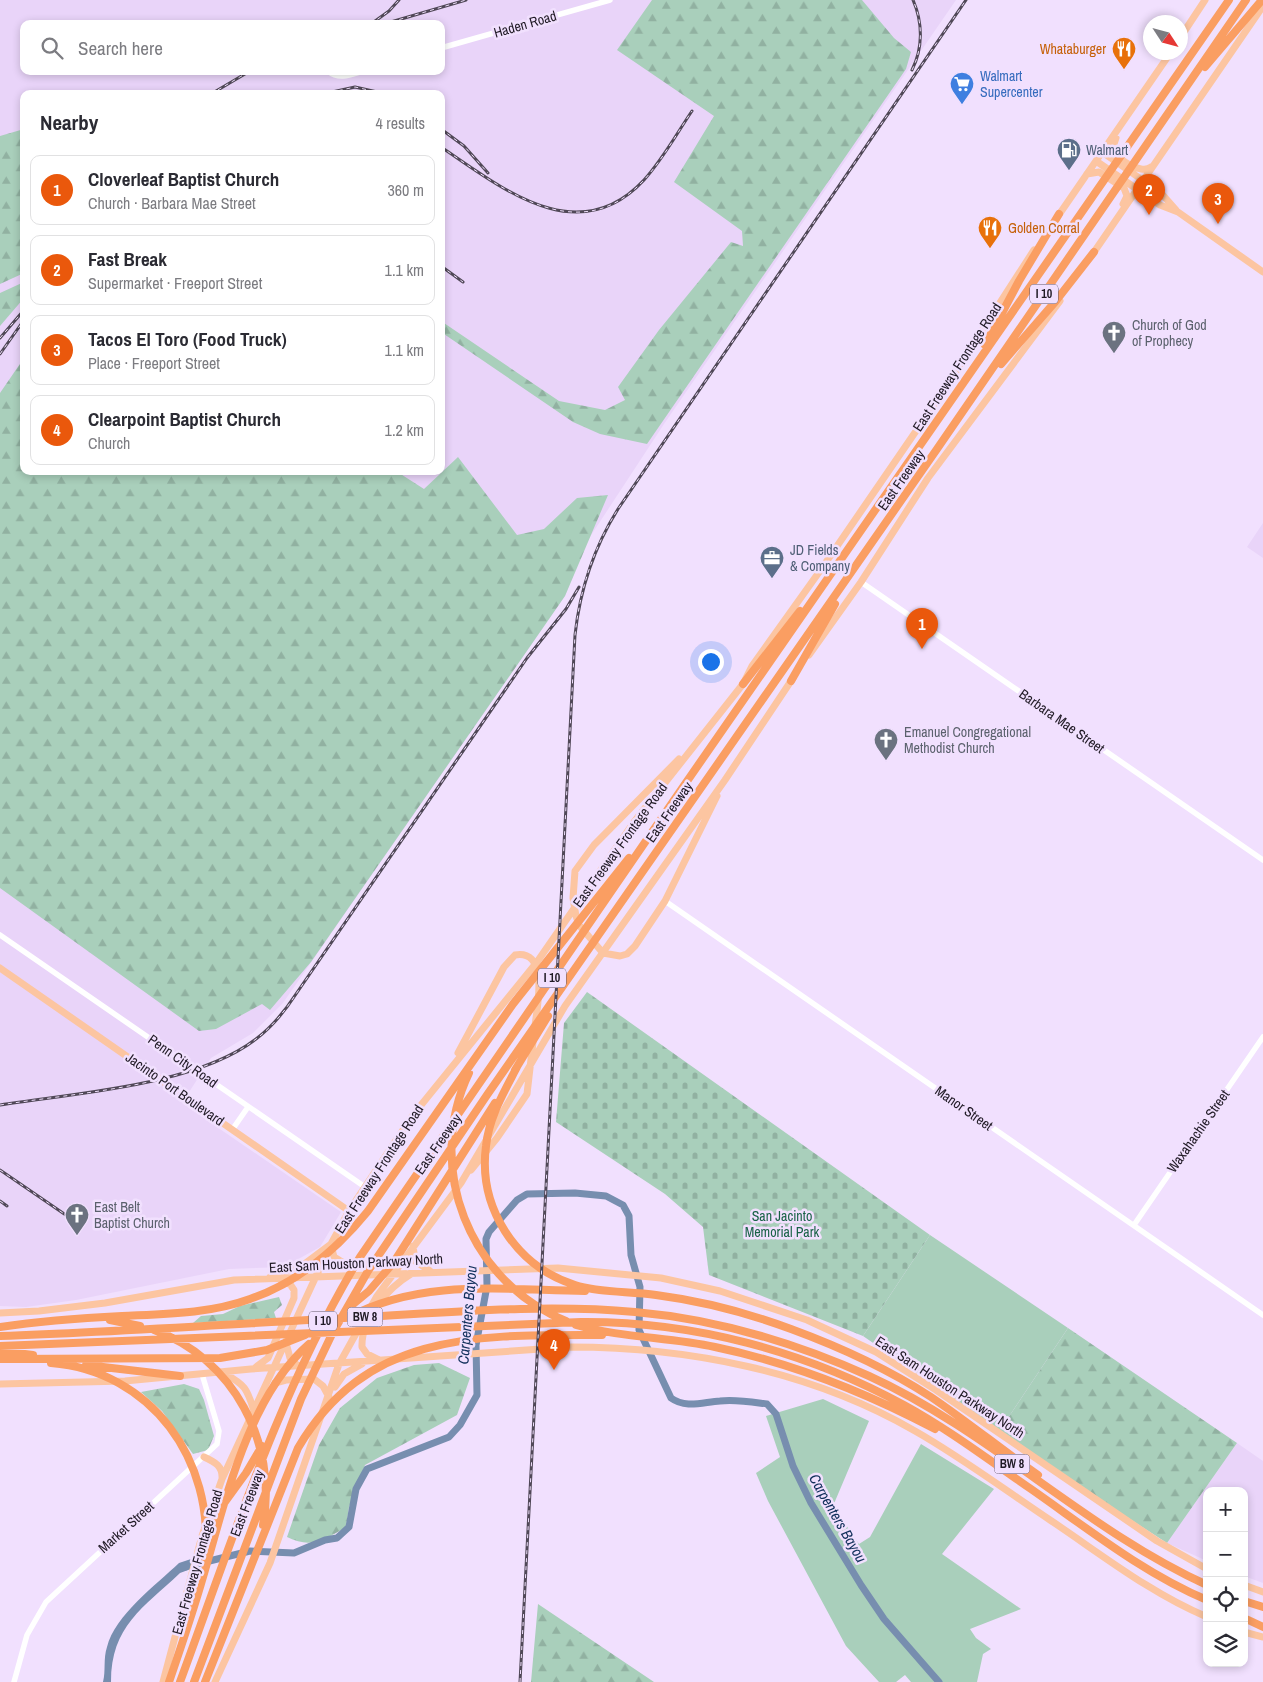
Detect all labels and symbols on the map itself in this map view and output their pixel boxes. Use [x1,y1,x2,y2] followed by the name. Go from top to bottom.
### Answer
[492,6,558,42] street label: Haden Road
[1143,15,1188,60] north arrow
[1111,36,1137,70] restaurant icon: Whataburger
[1040,40,1106,58] place label: Whataburger
[980,67,1043,101] place label: Walmart Supercenter
[949,71,975,105] supermarket icon: Walmart Supercenter
[1056,137,1082,171] fuel station icon: Walmart
[1086,141,1128,159] place label: Walmart
[1133,174,1165,215] pin: 2
[1202,183,1234,224] pin: 3
[977,215,1003,249] restaurant icon: Golden Corral
[1008,219,1079,237] place label: Golden Corral
[1030,284,1058,304] road number: I 10
[909,299,1005,435] street label: East Freeway Frontage Road
[1132,316,1207,350] place label: Church of God of Prophecy
[1101,320,1127,354] church icon: Church of God of Prophecy
[873,446,929,514] street label: East Freeway
[790,541,850,575] place label: JD Fields & Company
[759,545,785,579] office icon: JD Fields & Company
[906,608,938,649] pin: 1
[698,649,724,675] your location
[1016,685,1108,757] street label: Barbara Mae Street
[904,723,1031,757] place label: Emanuel Congregational Methodist Church
[873,727,899,761] church icon: Emanuel Congregational Methodist Church
[641,778,697,846] street label: East Freeway
[569,779,671,911] street label: East Freeway Frontage Road
[538,968,566,988] road number: I 10
[145,1030,221,1092] street label: Penn City Road
[122,1048,228,1130] street label: Jacinto Port Boulevard
[932,1082,996,1134] street label: Manor Street
[1163,1086,1233,1176] street label: Waxahachie Street
[331,1101,427,1237] street label: East Freeway Frontage Road
[410,1110,466,1178] street label: East Freeway
[94,1198,170,1232] place label: East Belt Baptist Church
[64,1202,90,1236] church icon: East Belt Baptist Church
[745,1207,820,1241] park label: San Jacinto Memorial Park
[269,1249,443,1277] street label: East Sam Houston Parkway North
[452,1265,482,1365] water label: Carpenters Bayou
[348,1308,382,1326] road number: BW 8
[309,1312,337,1330] road number: I 10
[538,1329,570,1370] pin: 4
[872,1332,1028,1442] street label: East Sam Houston Parkway North
[994,1455,1030,1474] road number: BW 8
[226,1467,268,1539] street label: East Freeway
[804,1470,872,1566] water label: Carpenters Bayou
[168,1487,226,1637] street label: East Freeway Frontage Road
[94,1497,158,1557] street label: Market Street

